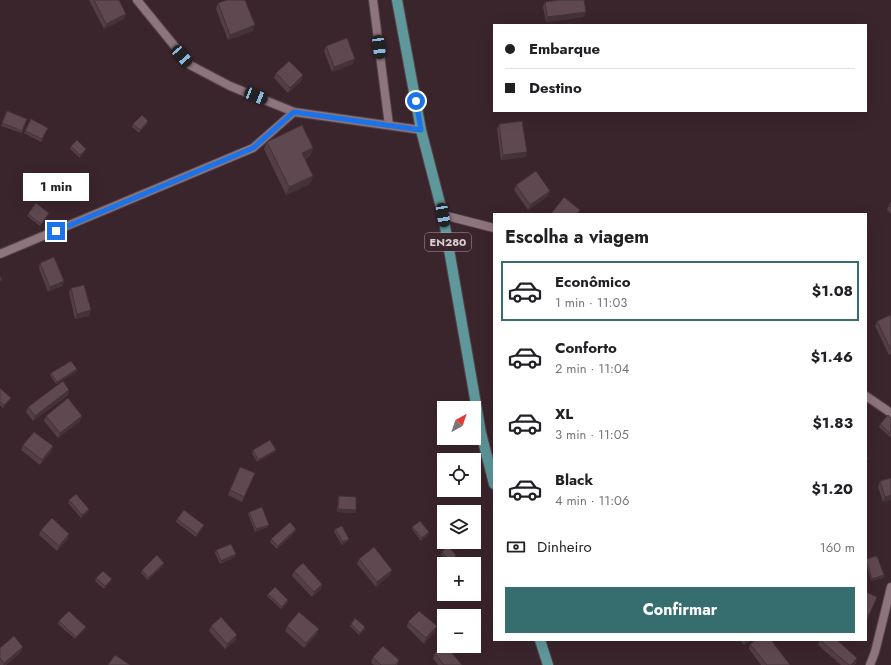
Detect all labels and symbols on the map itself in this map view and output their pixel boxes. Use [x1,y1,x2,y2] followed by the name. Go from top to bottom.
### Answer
[372,34,386,60] car
[170,43,194,69] car
[243,86,269,106] car
[407,92,425,110] route start
[23,173,89,201] callout: 1 min
[435,202,451,228] car
[47,222,65,240] route end
[425,233,471,251] road number: EN280
[437,401,481,445] north arrow

